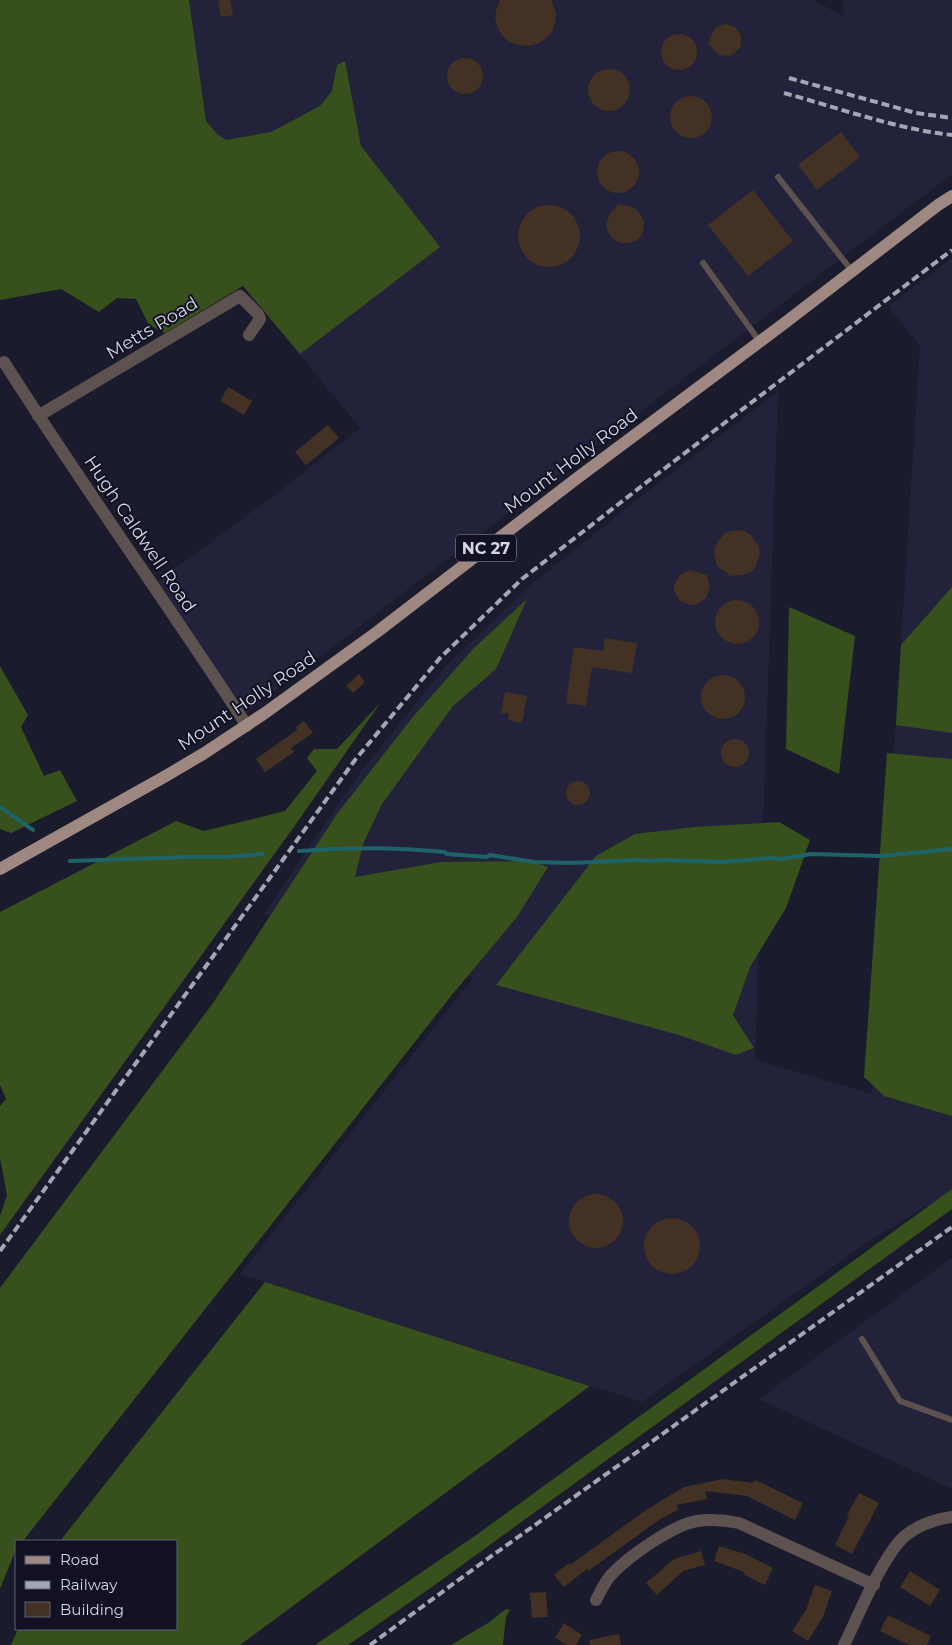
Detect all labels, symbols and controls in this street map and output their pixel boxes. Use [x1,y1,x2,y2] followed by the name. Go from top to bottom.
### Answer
[102,292,202,364] street label: Metts Road
[500,404,642,518] street label: Mount Holly Road
[79,452,201,616] street label: Hugh Caldwell Road
[456,534,516,562] road number: NC 27
[174,647,320,755] street label: Mount Holly Road
[15,1540,178,1630] legend
[60,1550,99,1569] text: Road
[60,1575,118,1594] text: Railway
[60,1600,124,1619] text: Building

